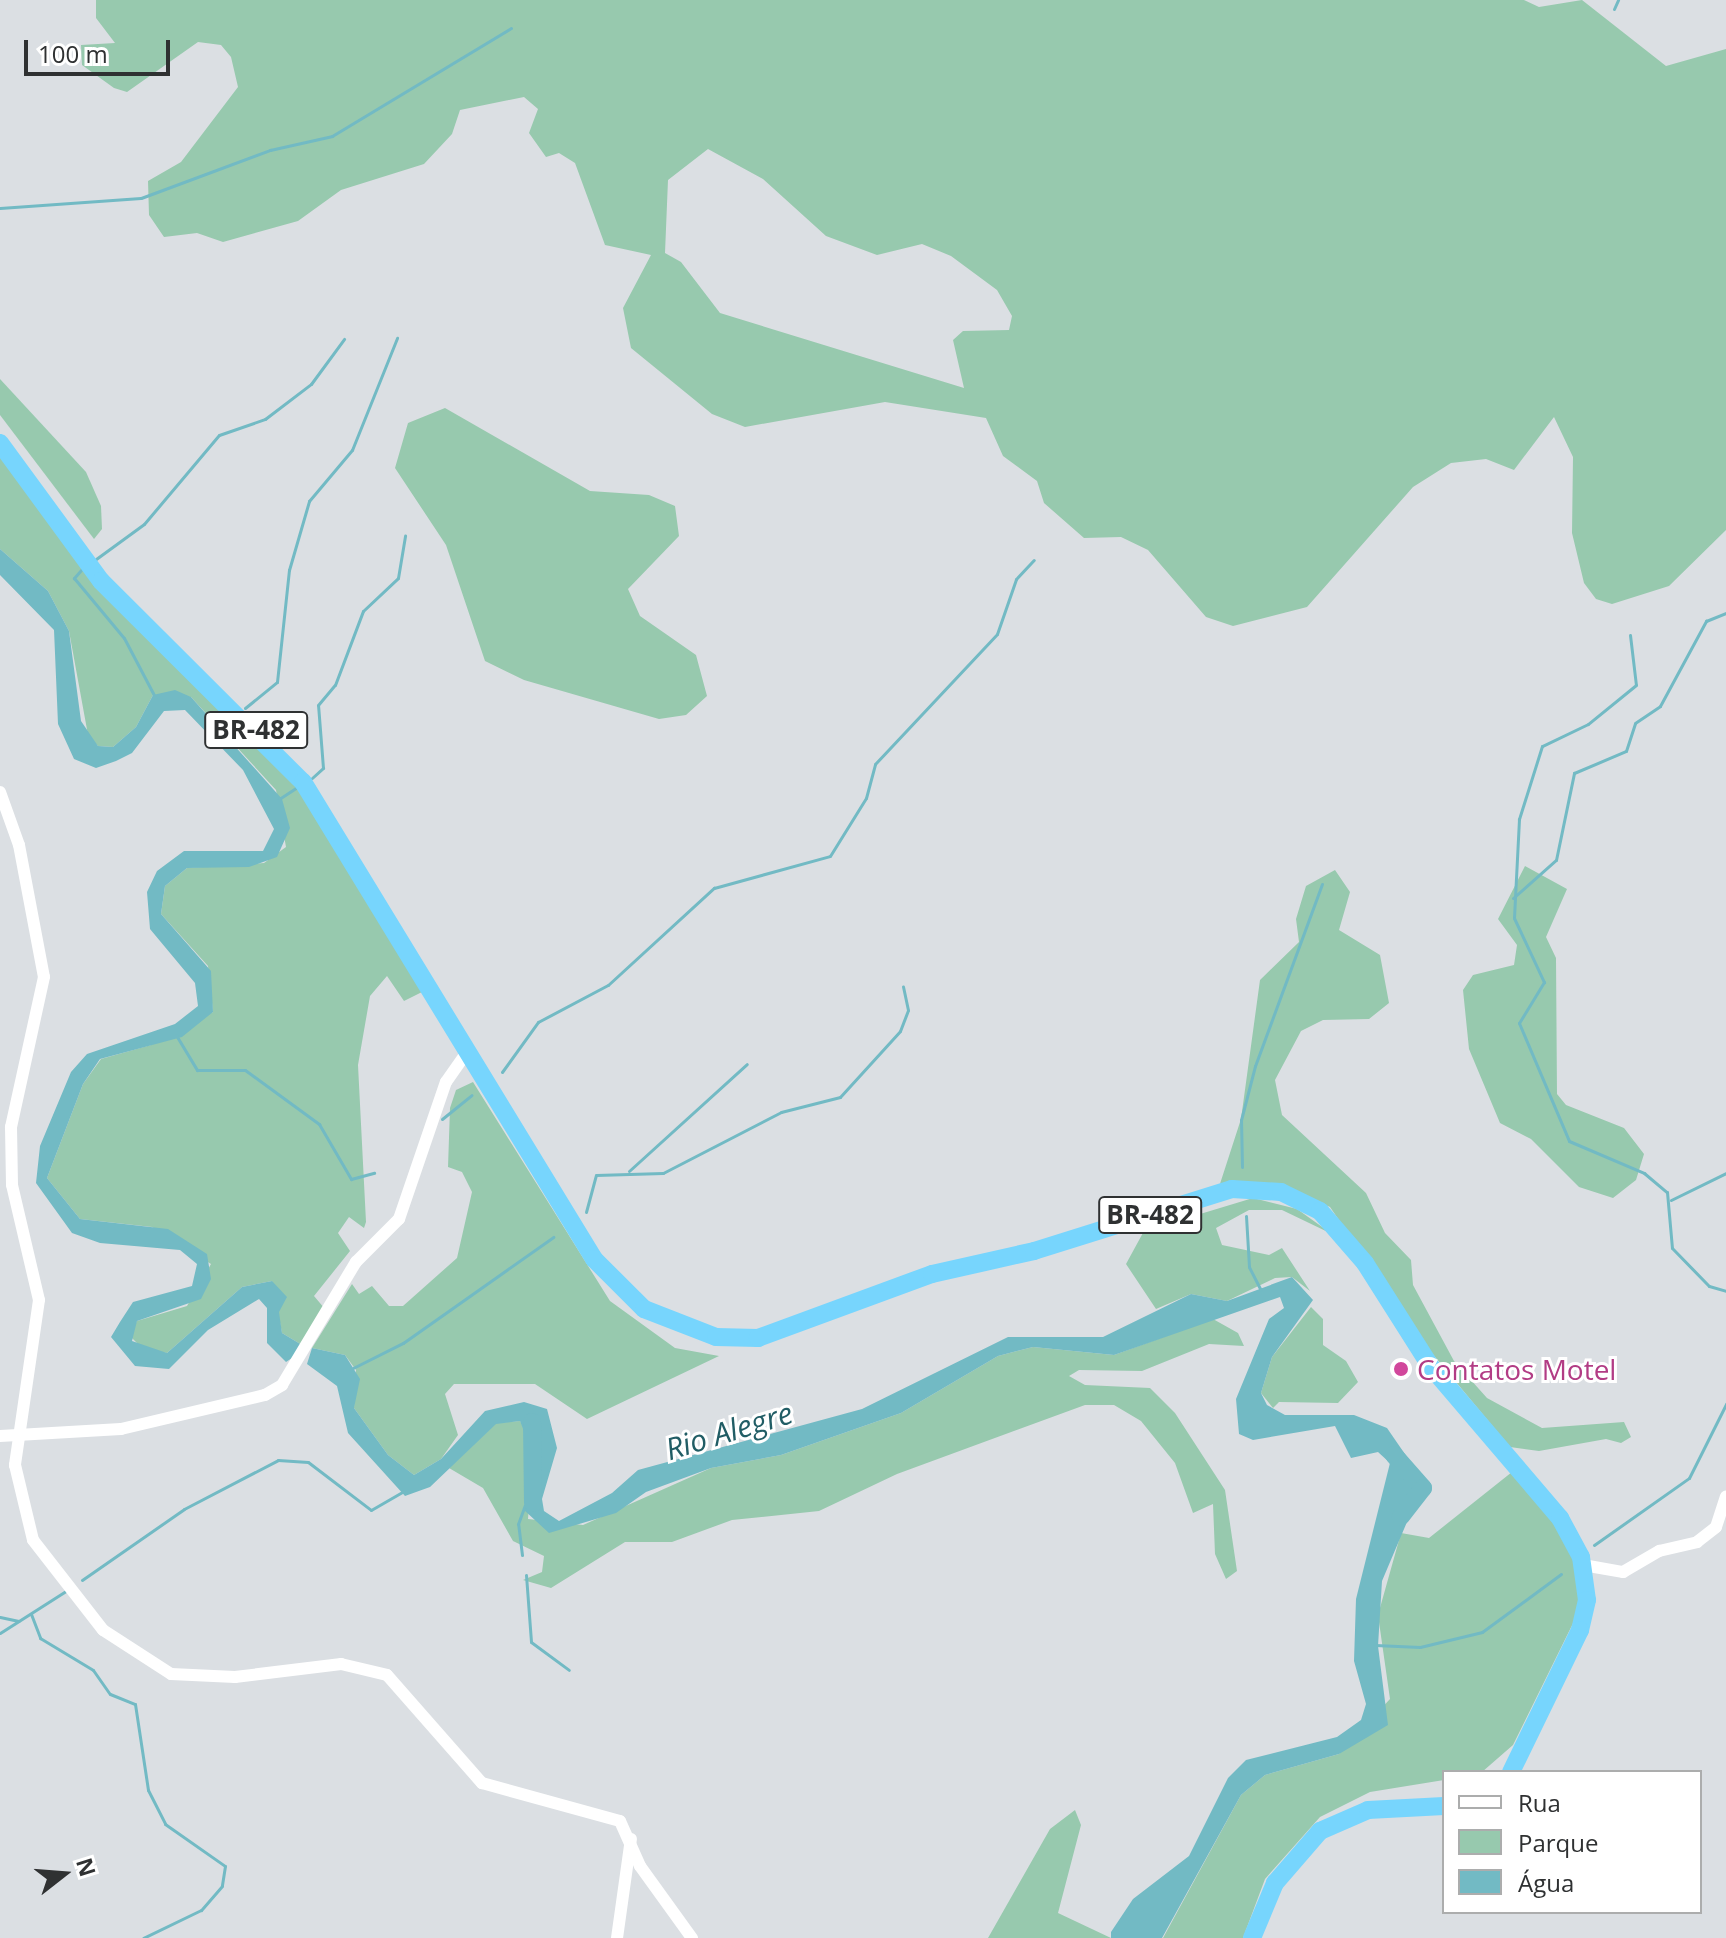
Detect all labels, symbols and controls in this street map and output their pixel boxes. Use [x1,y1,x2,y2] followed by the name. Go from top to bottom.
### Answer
[28,24,174,74] scale bar
[38,37,108,70] text: 100 m
[204,708,308,752] road number: BR-482
[1098,1193,1202,1237] road number: BR-482
[1417,1352,1616,1386] place label: Contatos Motel
[1392,1360,1410,1378] marker: Contatos Motel
[661,1395,797,1467] water label: Rio Alegre
[1442,1770,1702,1914] legend
[1518,1786,1561,1819] text: Rua
[1518,1826,1598,1859] text: Parque
[24,1834,104,1914] north arrow
[70,1854,104,1880] text: N
[1518,1866,1574,1899] text: Água

